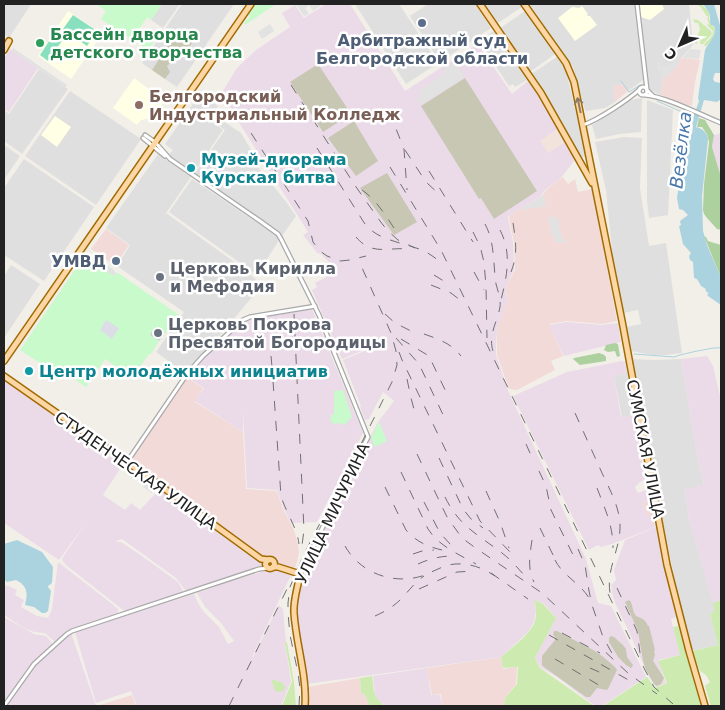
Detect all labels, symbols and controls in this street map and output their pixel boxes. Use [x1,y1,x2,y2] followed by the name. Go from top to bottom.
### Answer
[416,17,428,29] marker: Арбитражный суд Белгородской области
[655,20,705,70] north arrow
[50,25,243,62] place label: Бассейн дворца детского творчества
[316,31,528,68] place label: Арбитражный суд Белгородской области
[34,37,46,49] marker: Бассейн дворца детского творчества
[662,45,680,63] text: С
[149,87,400,124] place label: Белгородский Индустриальный Колледж
[574,98,583,114] one-way arrow
[133,99,145,111] marker: Белгородский Индустриальный Колледж
[665,110,696,190] water label: Везёлка
[201,150,347,187] place label: Музей-диорама Курская битва
[185,162,197,174] marker: Музей-диорама Курская битва
[51,252,106,271] place label: УМВД
[110,255,122,267] marker: УМВД
[170,259,336,296] place label: Церковь Кирилла и Мефодия
[154,271,166,283] marker: Церковь Кирилла и Мефодия
[168,315,386,352] place label: Церковь Покрова Пресвятой Богородицы
[152,327,164,339] marker: Церковь Покрова Пресвятой Богородицы
[39,362,328,381] place label: Центр молодёжных инициатив
[23,365,35,377] marker: Центр молодёжных инициатив
[623,378,668,520] street label: СУМСКАЯ УЛИЦА
[51,407,220,534] street label: СТУДЕНЧЕСКАЯ УЛИЦА
[291,440,373,587] street label: УЛИЦА МИЧУРИНА

